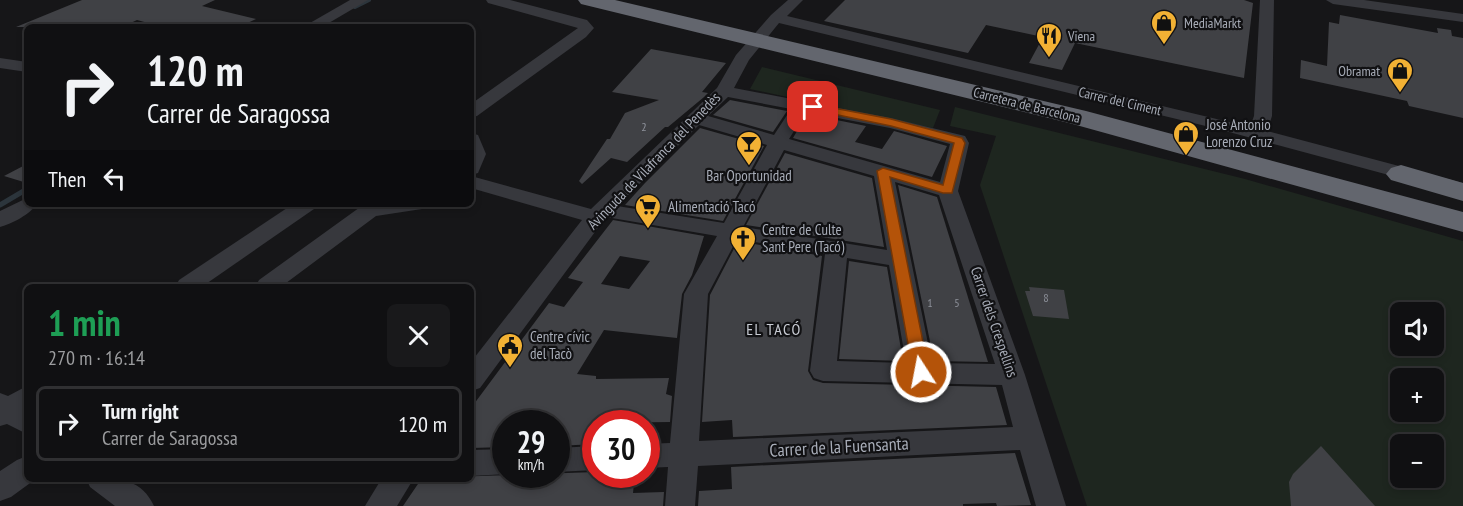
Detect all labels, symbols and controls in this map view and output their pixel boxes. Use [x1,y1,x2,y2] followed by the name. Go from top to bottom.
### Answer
[1149,8,1179,46] shop icon: MediaMarkt
[1184,14,1241,32] place label: MediaMarkt
[1034,21,1064,59] restaurant icon: Viena
[1067,27,1095,45] place label: Viena
[147,43,244,98] text: 120 m
[48,48,126,126] icon: right
[1385,56,1415,94] shop icon: Obramat
[1338,62,1380,80] place label: Obramat
[787,81,838,132] pin
[972,83,1082,127] street label: Carretera de Barcelona
[1077,83,1163,119] street label: Carrer del Ciment
[583,88,724,233] street label: Avinguda de Vilafranca del Penedès
[796,90,829,123] icon: arrive
[147,96,330,130] text: Carrer de Saragossa
[1205,115,1273,151] place label: José Antonio Lorenzo Cruz
[641,119,647,134] house number: 2
[1171,119,1201,157] shop icon: José Antonio Lorenzo Cruz
[734,129,764,167] bar icon: Bar Oportunidad
[98,162,131,195] icon: left
[48,165,86,193] text: Then
[706,166,792,185] place label: Bar Oportunidad
[633,192,663,230] supermarket icon: Alimentació Tacó
[668,197,755,216] place label: Alimentació Tacó
[762,220,845,256] place label: Centre de Culte Sant Pere (Tacó)
[728,224,758,262] church icon: Centre de Culte Sant Pere (Tacó)
[967,264,1022,380] street label: Carrer dels Crespellins
[1043,290,1049,305] house number: 8
[927,295,933,310] house number: 1
[954,295,960,310] house number: 5
[48,299,121,346] text: 1 min
[1390,302,1444,488] map controls
[1390,302,1444,356] button: sound
[387,304,450,367] button: close
[746,319,802,339] district label: EL TACÓ
[530,327,591,363] place label: Centre cívic del Tacò
[495,331,525,369] public building icon: Centre cívic del Tacò
[889,340,953,404] position arrow
[48,345,145,371] text: 270 m · 16:14
[1390,368,1444,422] button: +
[102,397,179,425] text: Turn right
[51,407,84,440] icon: right
[398,410,447,438] text: 120 m
[582,410,660,488] speed limit sign: 30
[517,422,545,461] text: 29
[102,425,238,451] text: Carrer de Saragossa
[769,431,909,462] street label: Carrer de la Fuensanta
[1390,434,1444,488] button: −
[518,455,544,474] text: km/h

